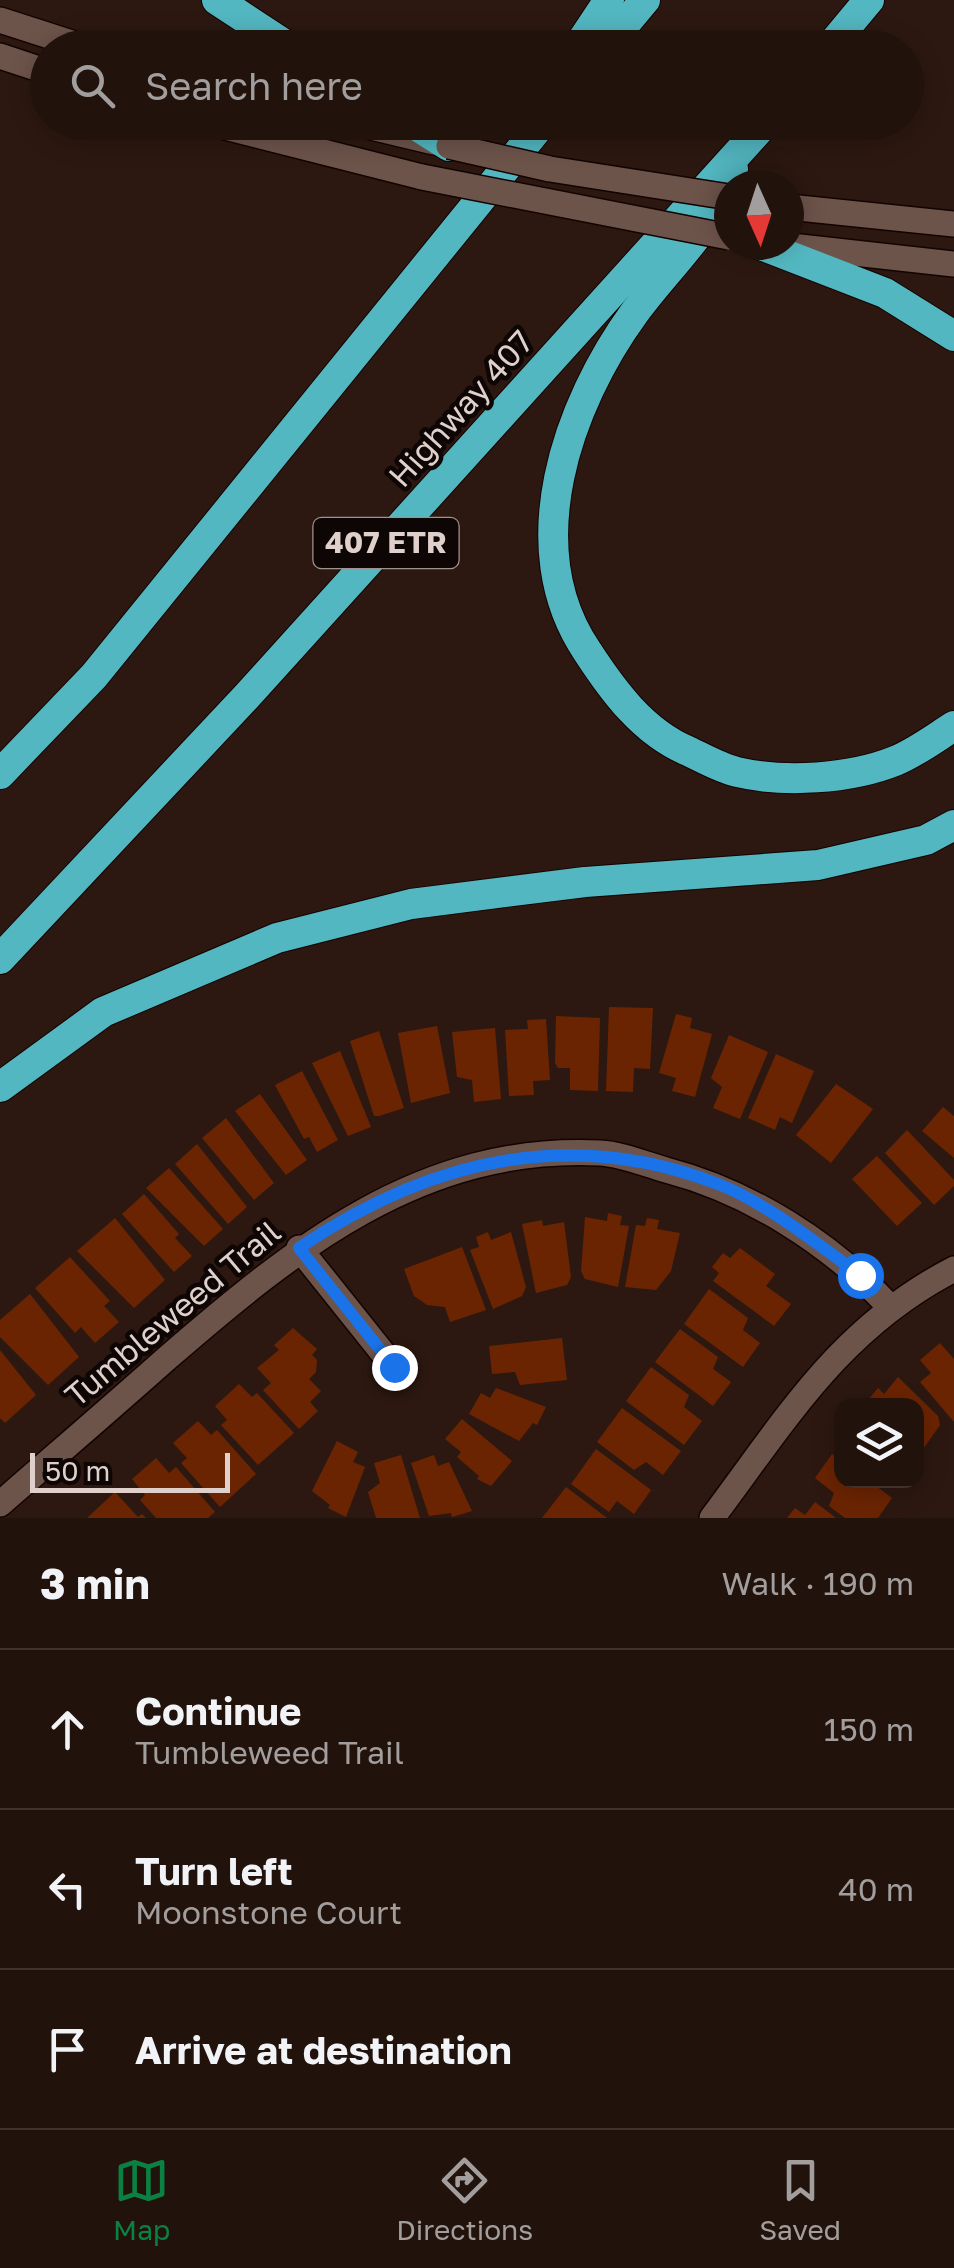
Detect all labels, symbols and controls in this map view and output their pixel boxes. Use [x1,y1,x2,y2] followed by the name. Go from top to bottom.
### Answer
[30,30,924,140] search box
[65,58,120,113] icon: search
[145,63,363,108] text: Search here
[714,170,804,260] north arrow
[380,322,540,494] street label: Highway 407
[314,518,458,568] road number: 407 ETR
[57,1212,288,1414] street label: Tumbleweed Trail
[838,1253,884,1299] route start
[372,1345,418,1391] route end
[834,1398,924,1488] map controls
[834,1398,924,1488] button: layers
[30,1448,230,1492] scale bar
[45,1454,110,1487] text: 50 m
[40,1558,150,1608] text: 3 min
[722,1564,914,1602] text: Walk · 190 m
[135,1688,301,1733] text: Continue
[40,1702,95,1757] icon: ahead
[824,1710,914,1748] text: 150 m
[135,1733,404,1771] text: Tumbleweed Trail
[135,1848,293,1893] text: Turn left
[40,1862,95,1917] icon: left
[838,1870,914,1908] text: 40 m
[135,1893,402,1931] text: Moonstone Court
[40,2022,95,2077] icon: arrive
[135,2027,512,2072] text: Arrive at destination
[113,2153,170,2246] tab: Map
[396,2153,533,2246] tab: Directions
[759,2153,841,2246] tab: Saved

